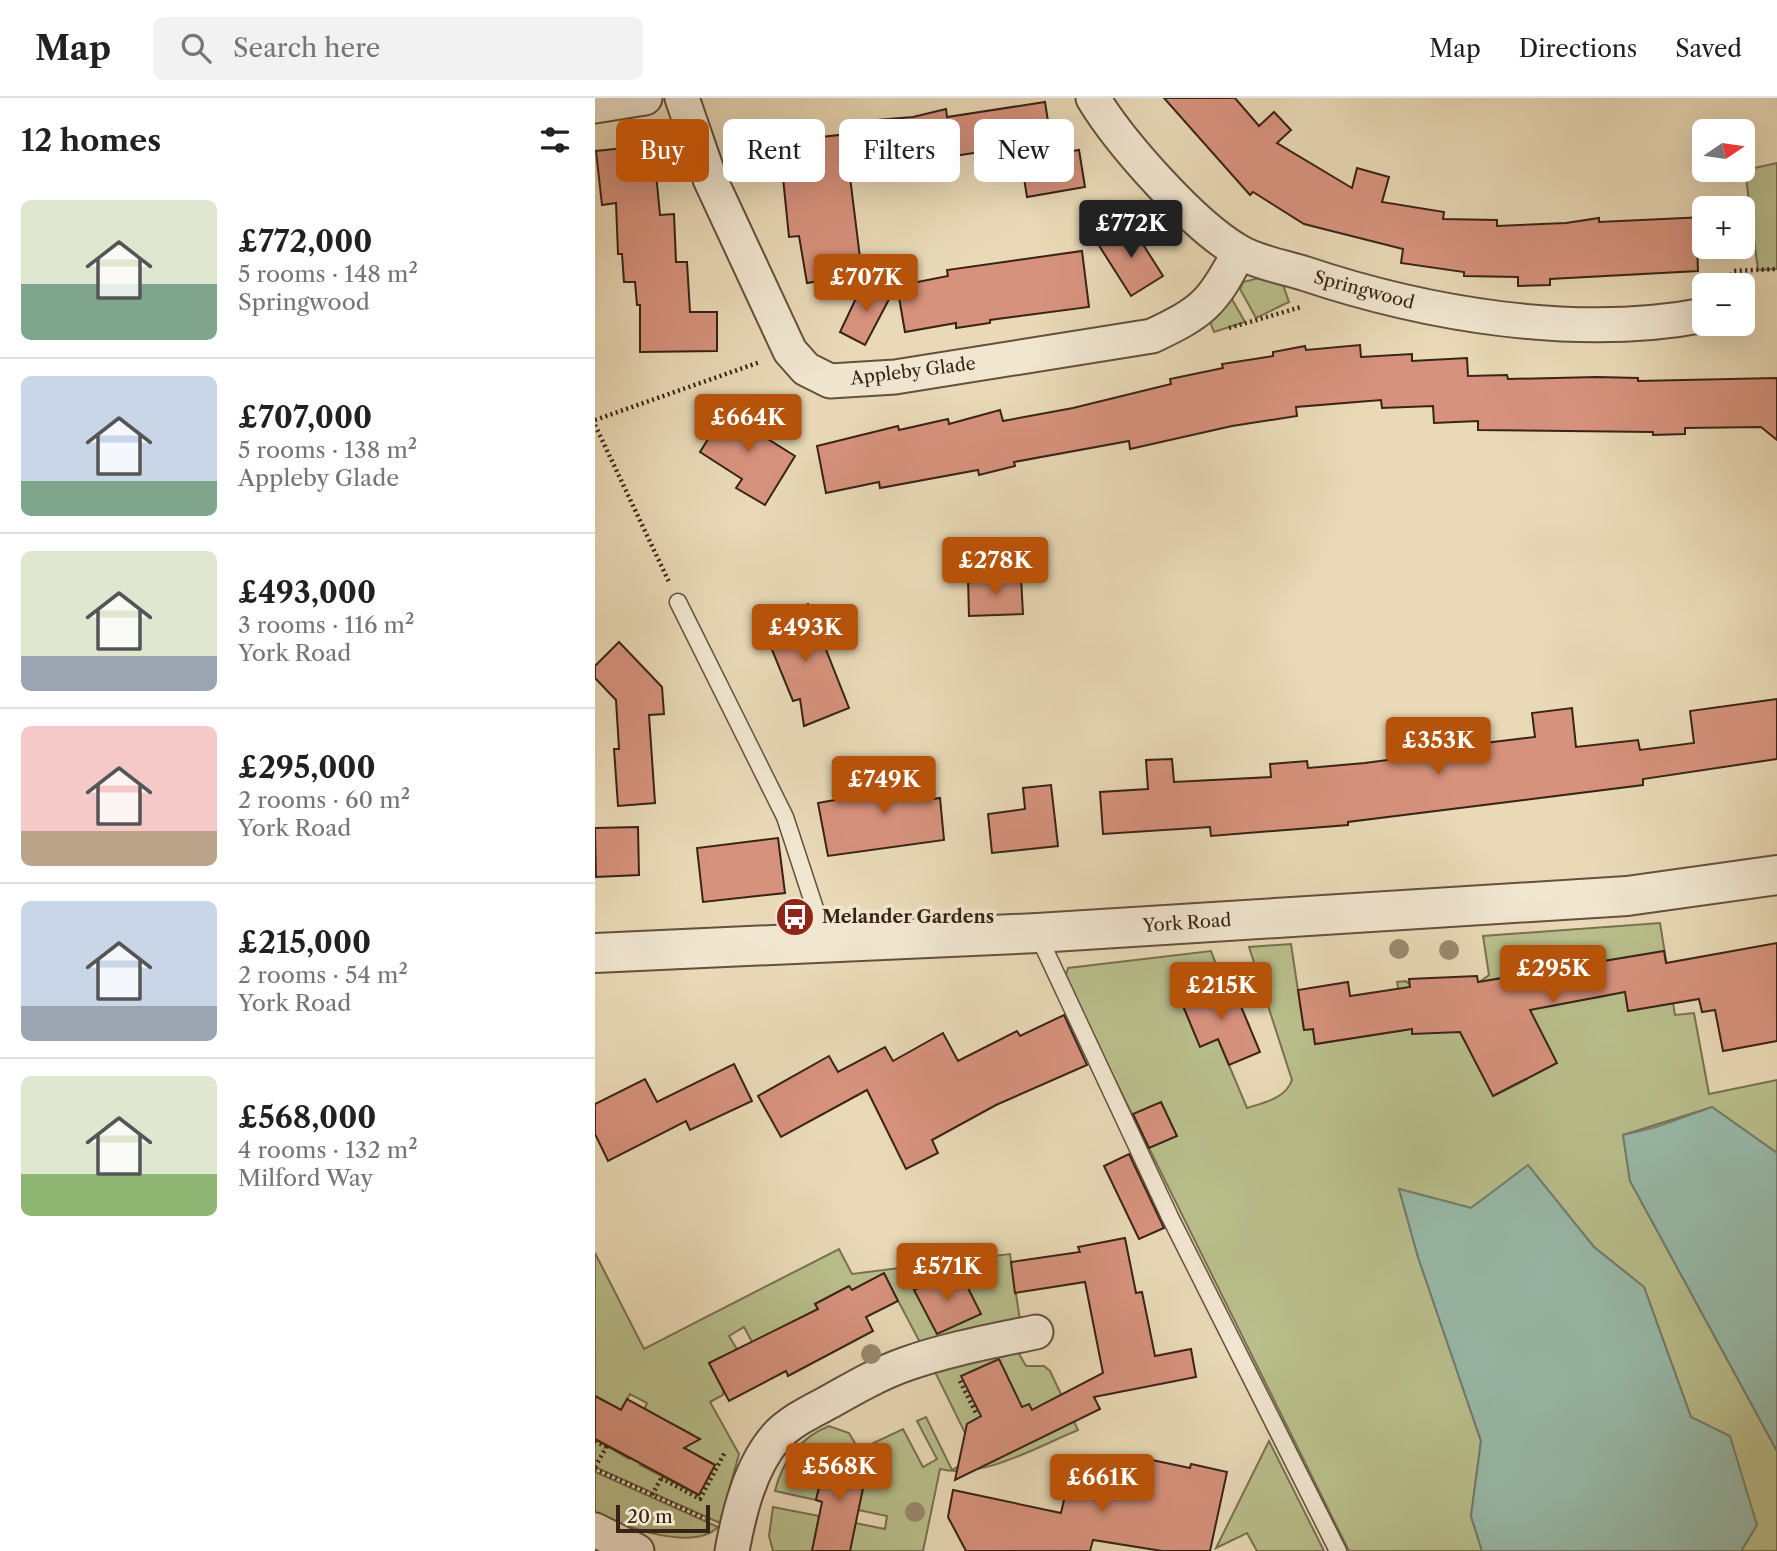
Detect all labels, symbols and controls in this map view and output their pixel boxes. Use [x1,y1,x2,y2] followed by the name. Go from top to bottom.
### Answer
[153,17,643,80] search box
[35,28,111,69] text: Map
[177,29,215,67] icon: search
[233,32,380,64] text: Search here
[1429,34,1481,63] text: Map
[1519,34,1637,63] text: Directions
[1675,34,1742,63] text: Saved
[616,119,709,182] chip: Buy
[723,119,825,182] chip: Rent
[839,119,960,182] chip: Filters
[974,119,1074,182] chip: New
[1692,119,1755,182] north arrow
[1692,119,1755,336] map controls
[536,121,574,159] icon: filters
[21,122,161,159] text: 12 homes
[1692,196,1755,259] button: +
[1082,200,1180,260] pin: £772K
[1095,209,1167,237] text: £772K
[238,223,372,260] text: £772,000
[77,228,161,312] icon: home
[817,254,915,314] pin: £707K
[238,260,418,288] text: 5 rooms · 148 m²
[830,263,902,291] text: £707K
[1311,266,1417,314] street label: Springwood
[1692,273,1755,336] button: −
[238,288,370,316] text: Springwood
[848,352,977,390] street label: Appleby Glade
[699,394,797,454] pin: £664K
[238,399,372,436] text: £707,000
[711,403,785,431] text: £664K
[77,404,161,488] icon: home
[238,436,417,464] text: 5 rooms · 138 m²
[238,464,399,492] text: Appleby Glade
[946,538,1044,597] pin: £278K
[958,546,1032,574] text: £278K
[238,574,376,611] text: £493,000
[77,579,161,663] icon: home
[756,604,854,664] pin: £493K
[238,611,414,639] text: 3 rooms · 116 m²
[768,613,842,641] text: £493K
[238,639,351,667] text: York Road
[1389,718,1487,777] pin: £353K
[1402,726,1474,754] text: £353K
[238,749,376,786] text: £295,000
[77,754,161,838] icon: home
[835,756,933,816] pin: £749K
[848,765,920,793] text: £749K
[238,786,410,814] text: 2 rooms · 60 m²
[238,814,351,842] text: York Road
[774,896,816,938] bus stop icon: Melander Gardens
[822,906,994,928] place label: Melander Gardens
[1141,909,1232,937] street label: York Road
[238,924,371,961] text: £215,000
[77,929,161,1013] icon: home
[1504,946,1602,1005] pin: £295K
[1516,954,1590,982] text: £295K
[238,961,408,989] text: 2 rooms · 54 m²
[1172,962,1270,1022] pin: £215K
[1186,971,1256,999] text: £215K
[238,989,351,1017] text: York Road
[238,1099,376,1136] text: £568,000
[77,1104,161,1188] icon: home
[238,1136,418,1164] text: 4 rooms · 132 m²
[238,1164,373,1192] text: Milford Way
[898,1244,996,1303] pin: £571K
[913,1252,981,1280] text: £571K
[790,1444,888,1503] pin: £568K
[802,1452,876,1480] text: £568K
[1053,1454,1151,1514] pin: £661K
[1066,1463,1138,1491] text: £661K
[616,1502,711,1534] scale bar
[627,1505,673,1528] text: 20 m

